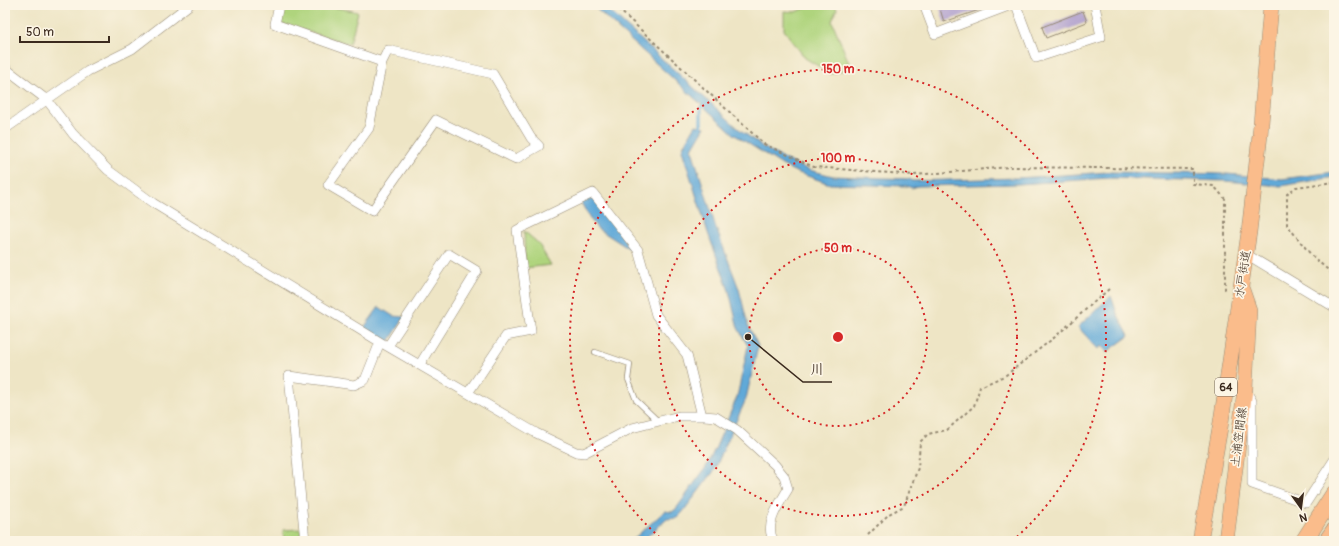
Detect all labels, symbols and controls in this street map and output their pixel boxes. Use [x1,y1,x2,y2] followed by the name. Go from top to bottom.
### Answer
[20,18,109,44] scale bar
[26,25,54,40] text: 50 m
[822,62,855,77] text: 150 m
[821,151,856,166] text: 100 m
[824,241,852,256] text: 50 m
[1232,249,1254,299] street label: 水戸街道
[831,330,845,344] centre of rings
[803,357,832,382] callout: 川
[810,362,824,378] text: 川
[1215,378,1237,396] road number: 64
[1228,406,1250,468] street label: 土浦笠間線
[1281,488,1321,528] north arrow
[1298,510,1308,525] text: N

